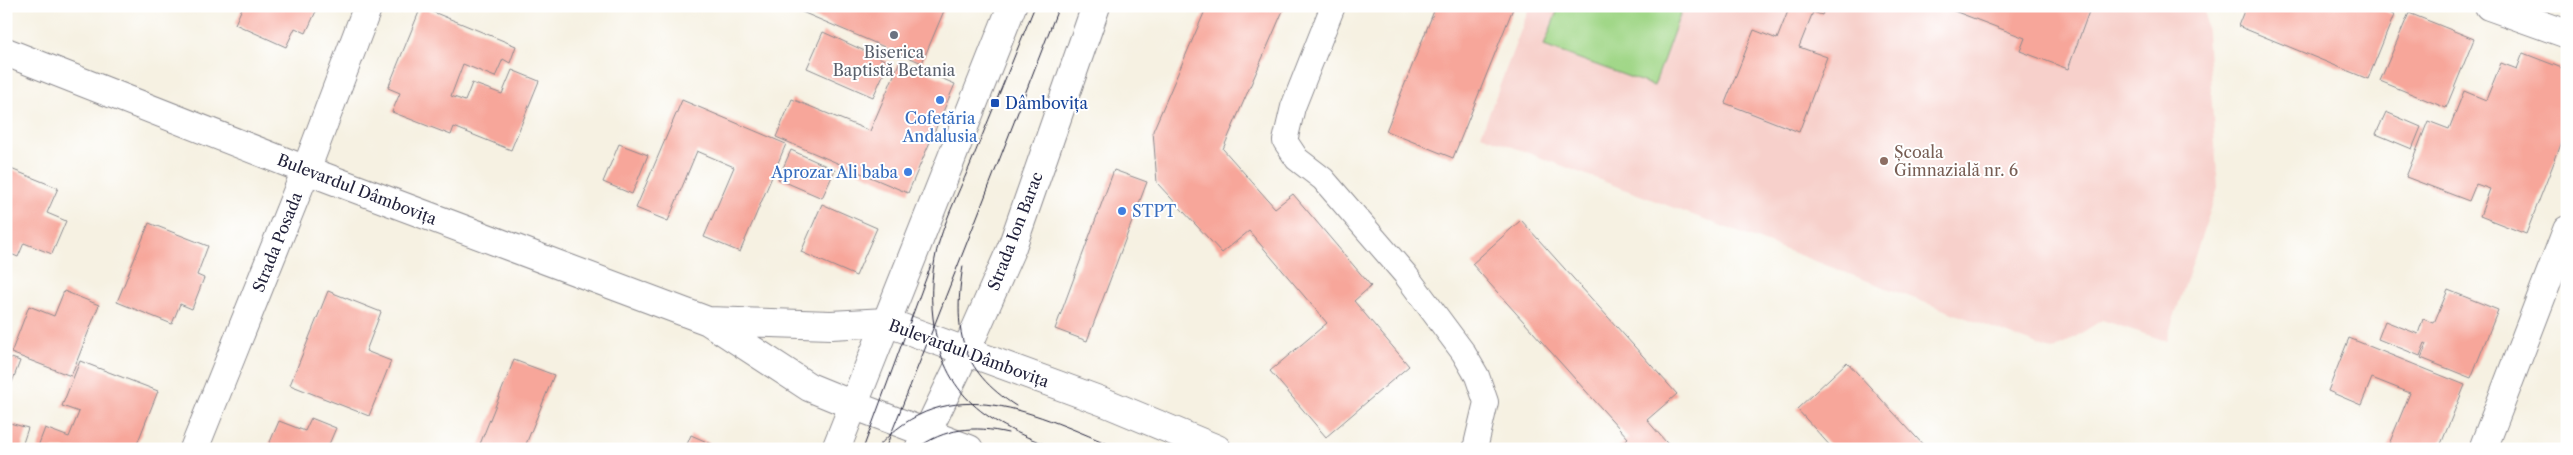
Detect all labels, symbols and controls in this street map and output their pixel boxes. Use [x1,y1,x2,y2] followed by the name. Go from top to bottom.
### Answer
[888,29,900,41] marker: Biserica Baptistă Betania
[833,42,956,80] place label: Biserica Baptistă Betania
[1005,93,1088,113] place label: Dâmbovița
[934,94,946,106] marker: Cofetăria Andalusia
[989,97,1001,109] marker: Dâmbovița
[902,108,978,146] place label: Cofetăria Andalusia
[1894,142,2018,180] place label: Școala Gimnazială nr. 6
[274,149,440,229] street label: Bulevardul Dâmbovița
[1878,155,1890,167] marker: Școala Gimnazială nr. 6
[770,162,899,182] place label: Aprozar Ali baba
[902,166,914,178] marker: Aprozar Ali baba
[983,169,1047,293] street label: Strada Ion Barac
[248,189,306,295] street label: Strada Posada
[1132,201,1176,221] place label: STPT
[1116,205,1128,217] marker: STPT
[886,315,1052,392] street label: Bulevardul Dâmbovița

